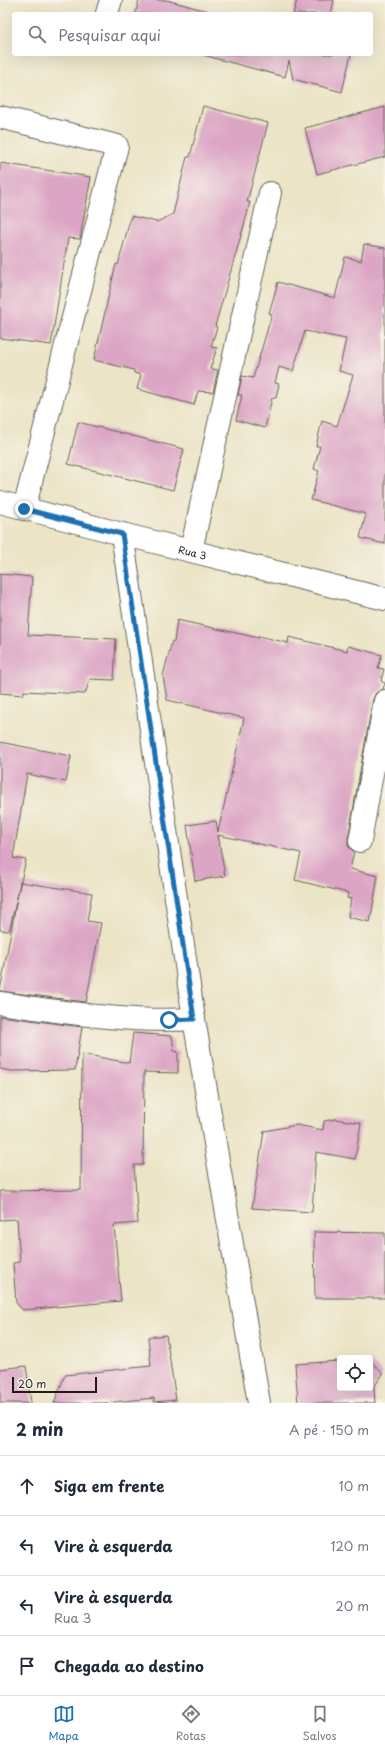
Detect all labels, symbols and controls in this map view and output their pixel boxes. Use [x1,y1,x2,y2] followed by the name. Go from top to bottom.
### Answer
[12,12,373,56] search box
[26,23,48,45] icon: search
[58,23,161,46] text: Pesquisar aqui
[15,500,33,518] route end
[177,541,208,562] street label: Rua 3
[160,1011,178,1029] route start
[337,1355,373,1391] map controls
[337,1355,373,1391] button: locate
[12,1375,97,1394] scale bar
[18,1375,46,1392] text: 20 m
[16,1416,63,1442] text: 2 min
[289,1420,369,1439] text: A pé · 150 m
[54,1474,164,1497] text: Siga em frente
[16,1475,38,1497] icon: ahead
[339,1476,369,1495] text: 10 m
[54,1534,173,1557] text: Vire à esquerda
[16,1535,38,1557] icon: left
[330,1536,369,1555] text: 120 m
[54,1585,173,1608] text: Vire à esquerda
[16,1595,38,1617] icon: left
[335,1596,369,1615] text: 20 m
[54,1608,91,1627] text: Rua 3
[54,1654,204,1677] text: Chegada ao destino
[16,1655,38,1677] icon: arrive
[49,1703,79,1744] tab: Mapa
[176,1703,206,1744] tab: Rotas
[303,1703,336,1744] tab: Salvos

